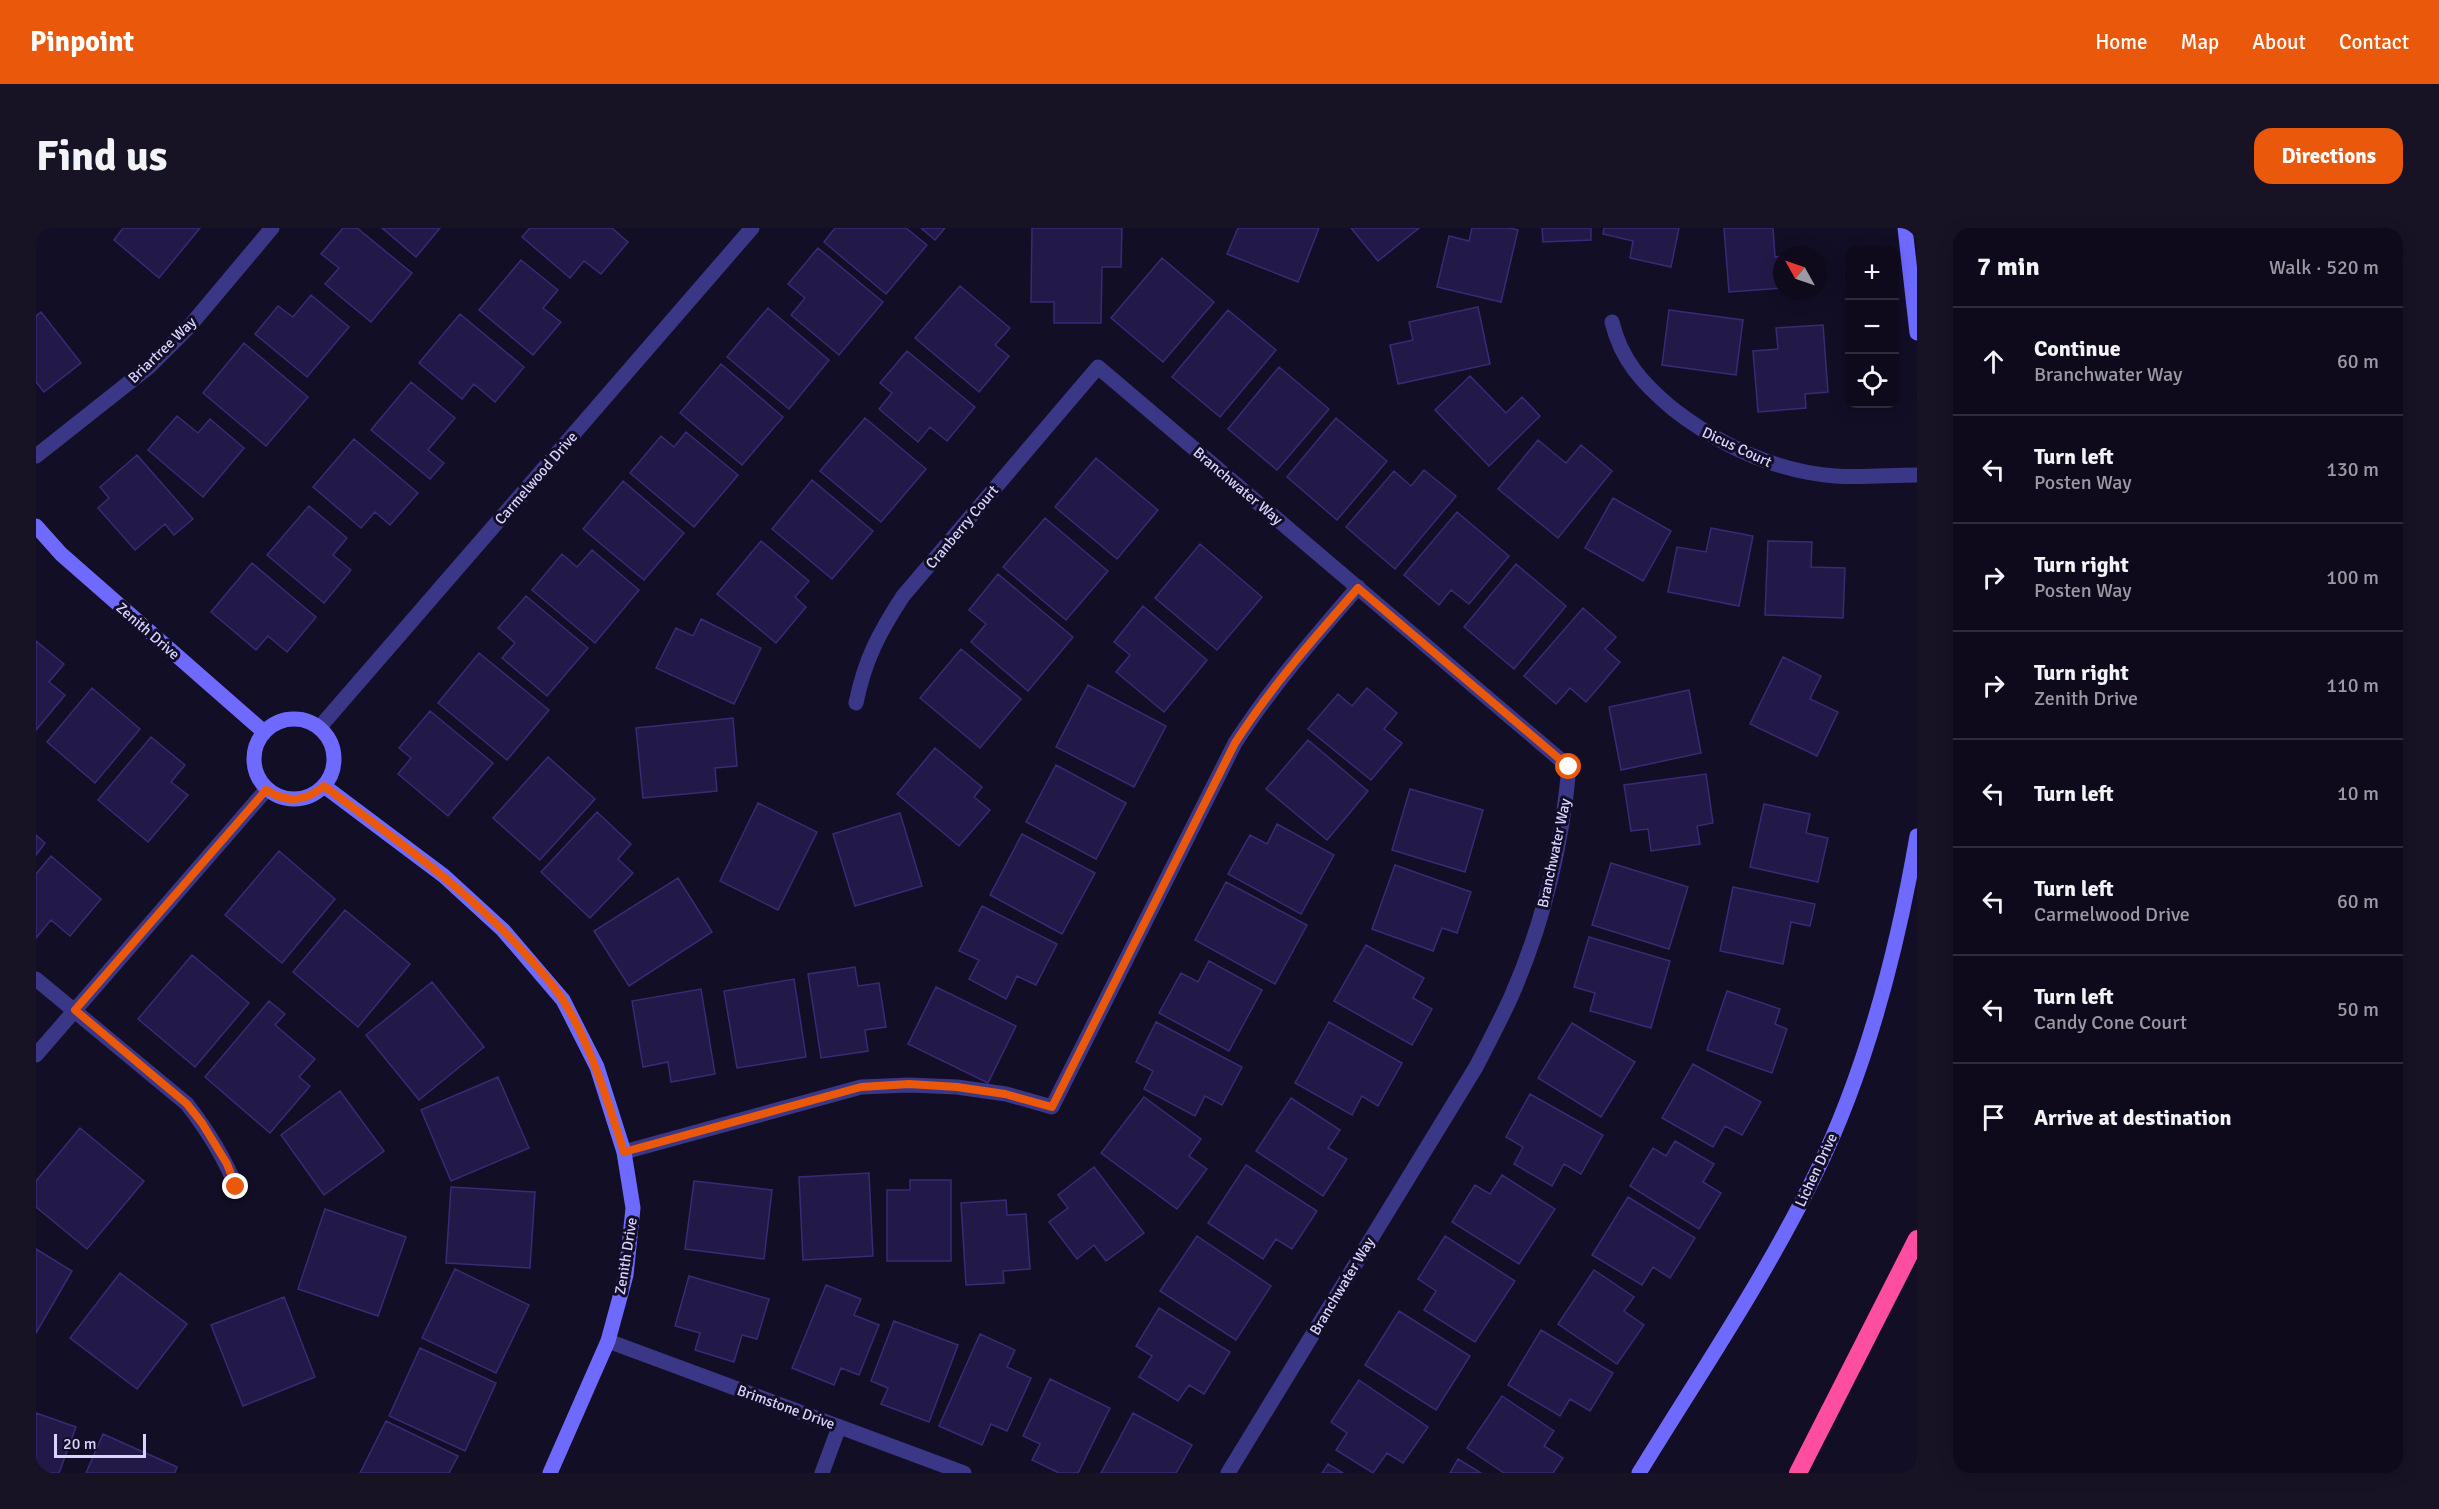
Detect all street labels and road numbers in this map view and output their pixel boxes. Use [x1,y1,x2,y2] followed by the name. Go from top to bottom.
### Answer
[124,313,200,387] street label: Briartree Way
[1699,423,1775,471] street label: Dicus Court
[491,428,581,528] street label: Carmelwood Drive
[1190,443,1286,529] street label: Branchwater Way
[922,482,1002,572] street label: Cranberry Court
[113,599,183,663] street label: Zenith Drive
[1534,797,1574,909] street label: Branchwater Way
[1791,1130,1841,1210] street label: Lichen Drive
[611,1216,641,1296] street label: Zenith Drive
[1306,1234,1378,1338] street label: Branchwater Way
[735,1381,837,1433] street label: Brimstone Drive

